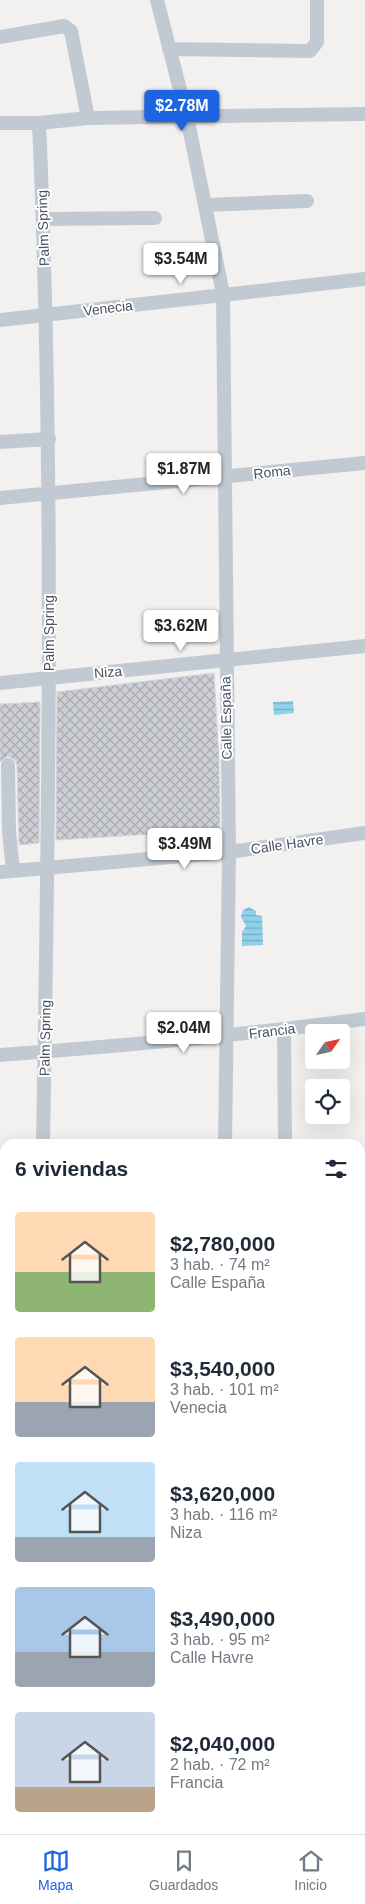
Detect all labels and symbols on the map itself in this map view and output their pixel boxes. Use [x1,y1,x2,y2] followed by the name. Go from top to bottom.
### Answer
[141,90,223,132] pin: $2.78M
[34,190,52,266] street label: Palm Spring
[140,242,222,285] pin: $3.54M
[82,297,134,319] street label: Venecia
[143,452,225,495] pin: $1.87M
[253,462,292,482] street label: Roma
[41,595,57,671] street label: Palm Spring
[140,610,222,652] pin: $3.62M
[93,663,123,681] street label: Niza
[217,676,235,760] street label: Calle España
[144,828,226,870] pin: $3.49M
[250,831,325,857] street label: Calle Havre
[36,1000,54,1076] street label: Palm Spring
[143,1012,225,1054] pin: $2.04M
[248,1020,296,1042] street label: Francia
[305,1024,350,1069] north arrow

